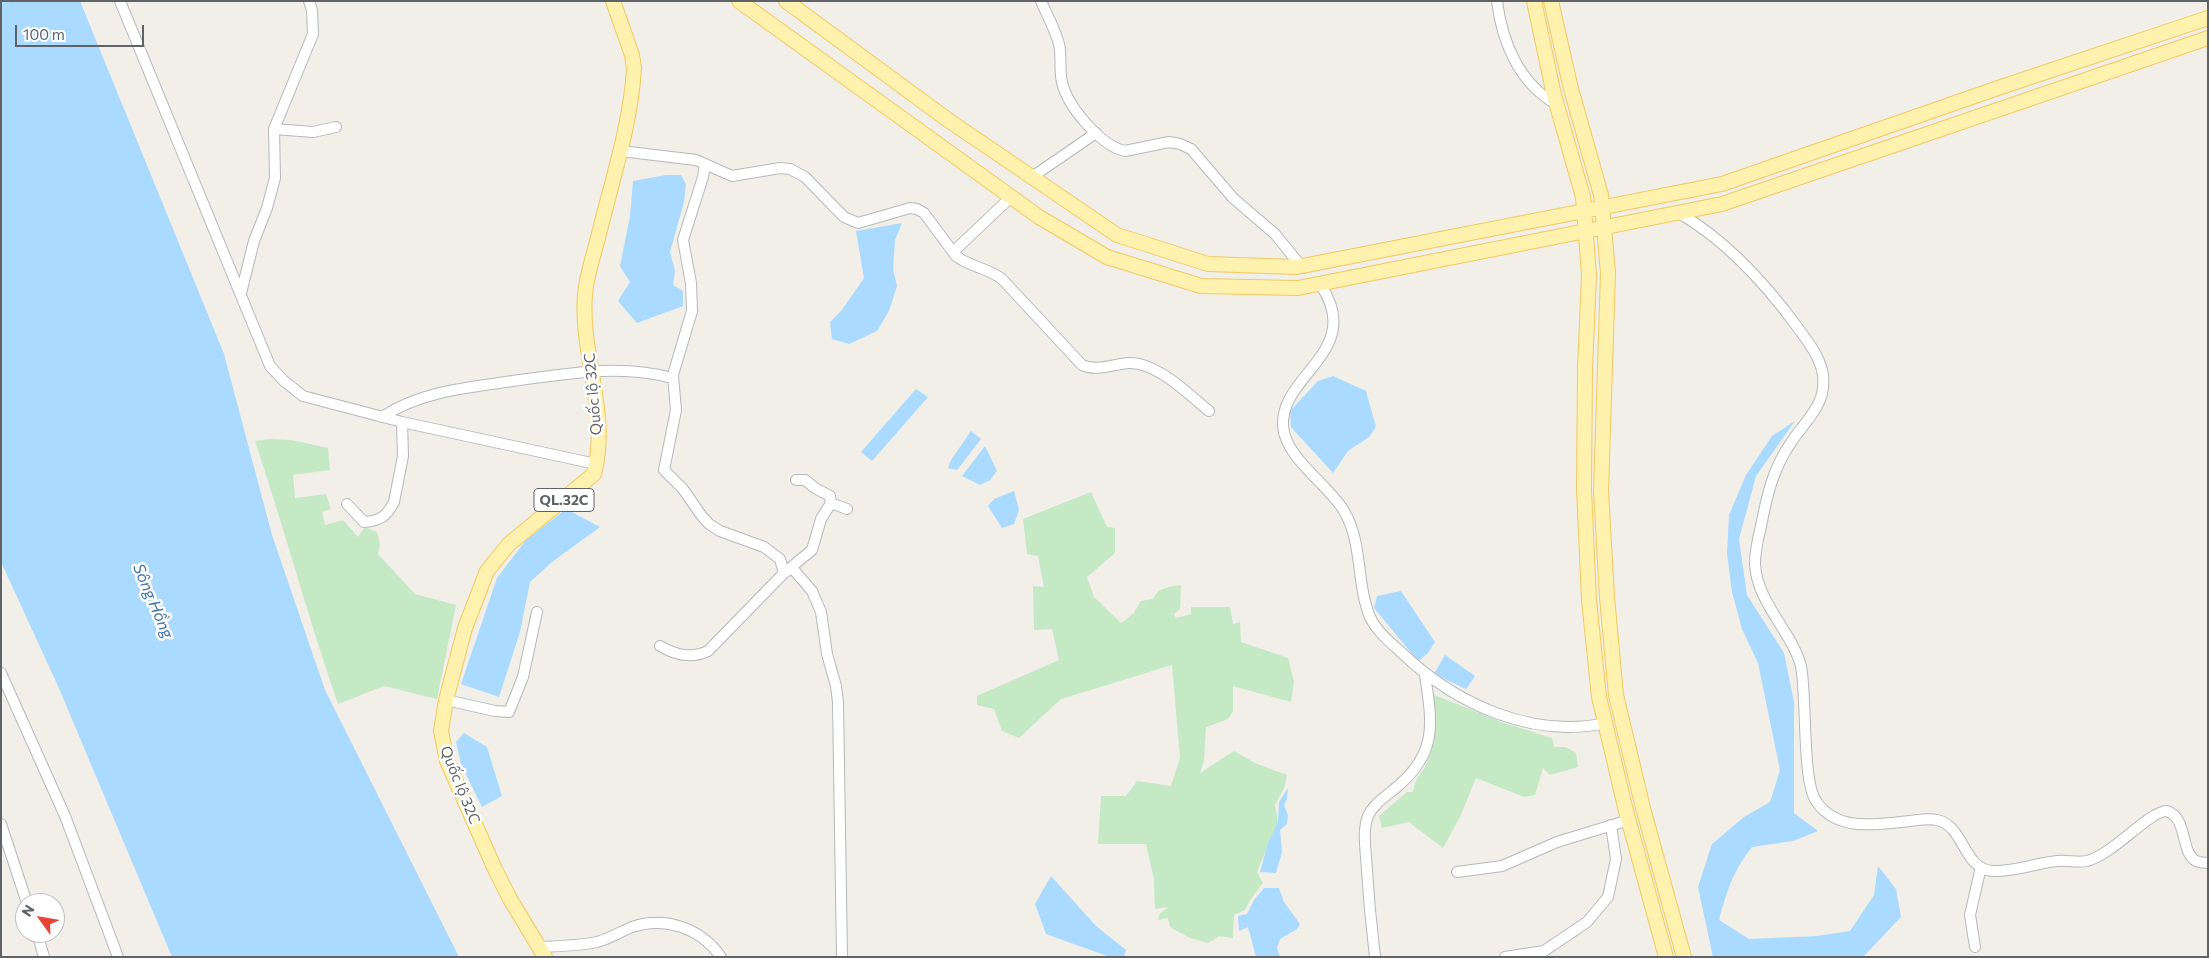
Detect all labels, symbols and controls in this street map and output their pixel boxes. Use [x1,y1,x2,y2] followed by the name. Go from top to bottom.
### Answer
[18,15,146,47] scale bar
[23,25,65,43] text: 100 m
[580,352,606,436] street label: Quốc lộ 32C
[534,488,594,512] road number: QL.32C
[129,561,177,641] water label: Sông Hồng
[436,743,484,827] street label: Quốc lộ 32C
[15,893,65,943] north arrow
[18,901,38,919] text: N

